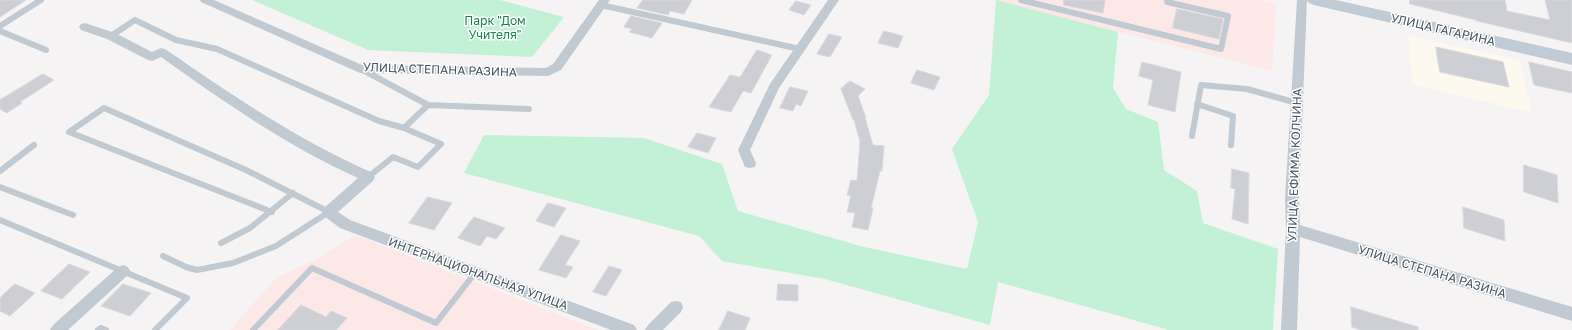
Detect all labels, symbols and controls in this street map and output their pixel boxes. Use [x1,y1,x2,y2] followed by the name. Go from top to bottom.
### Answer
[1389,11,1497,49] street label: УЛИЦА ГАГАРИНА
[464,14,526,42] park label: Парк "Дом Учителя"
[363,60,517,80] street label: УЛИЦА СТЕПАНА РАЗИНА
[1285,88,1305,242] street label: УЛИЦА ЕФИМА КОЛЧИНА
[386,235,570,313] street label: ИНТЕРНАЦИОНАЛЬНАЯ УЛИЦА
[1356,243,1508,301] street label: УЛИЦА СТЕПАНА РАЗИНА

